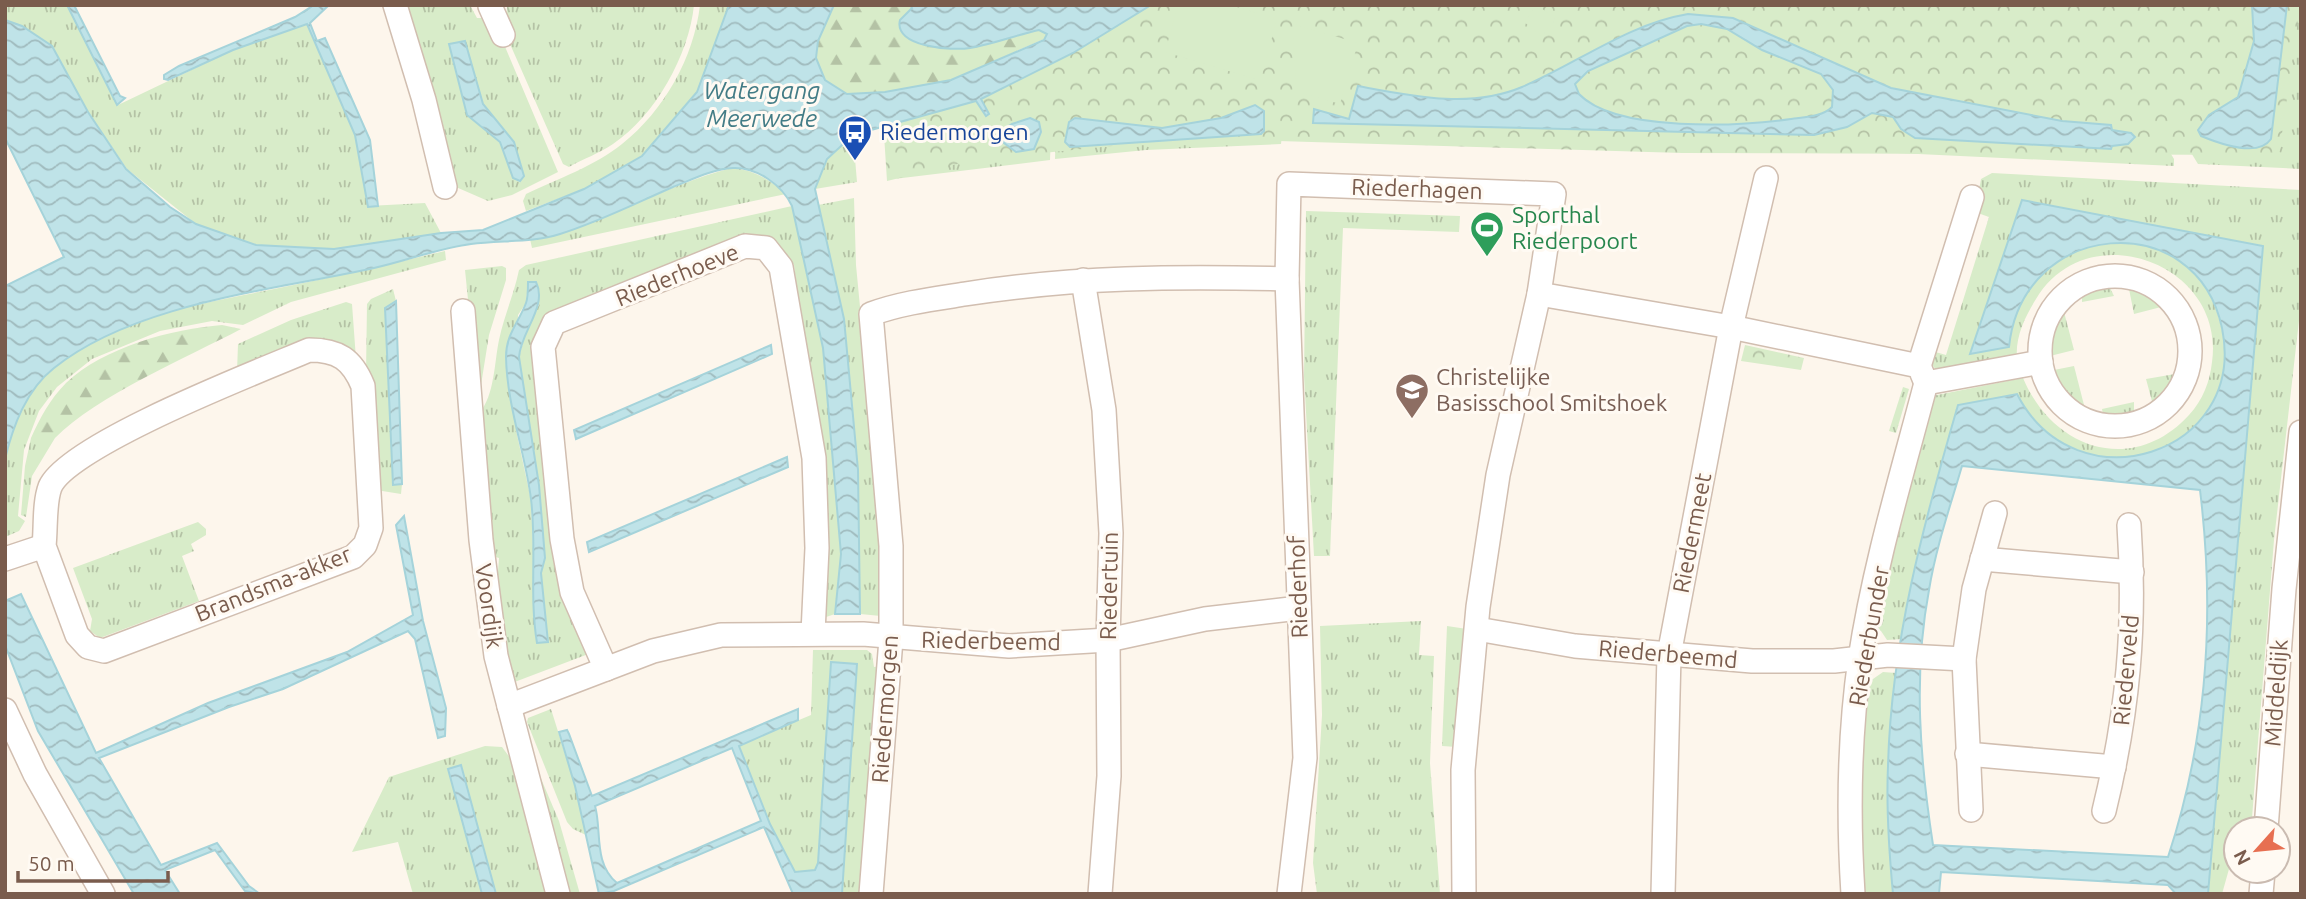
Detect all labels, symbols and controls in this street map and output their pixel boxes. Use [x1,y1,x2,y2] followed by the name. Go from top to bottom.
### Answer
[704,77,820,132] water label: Watergang Meerwede
[836,113,874,162] bus stop icon: Riedermorgen
[880,119,1029,144] place label: Riedermorgen
[1351,174,1483,203] street label: Riederhagen
[1512,202,1638,253] place label: Sporthal Riederpoort
[1468,209,1506,258] sports icon: Sporthal Riederpoort
[612,238,742,311] street label: Riederhoeve
[1436,364,1668,415] place label: Christelijke Basisschool Smitshoek
[1393,371,1431,420] school or university icon: Christelijke Basisschool Smitshoek
[1668,471,1715,595] street label: Riedermeet
[1095,532,1122,640] street label: Riedertuin
[1283,535,1312,639] street label: Riederhof
[191,541,355,626] street label: Brandsma-akker
[471,562,508,650] street label: Voordijk
[1844,564,1893,708] street label: Riederbunder
[2108,613,2143,727] street label: Riederveld
[921,627,1061,654] street label: Riederbeemd
[867,634,902,784] street label: Riedermorgen
[1597,635,1739,672] street label: Riederbeemd
[2259,638,2292,747] street label: Middeldijk
[2222,815,2292,885] north arrow
[18,839,168,883] scale bar
[2229,846,2255,869] text: N
[28,851,75,875] text: 50 m

